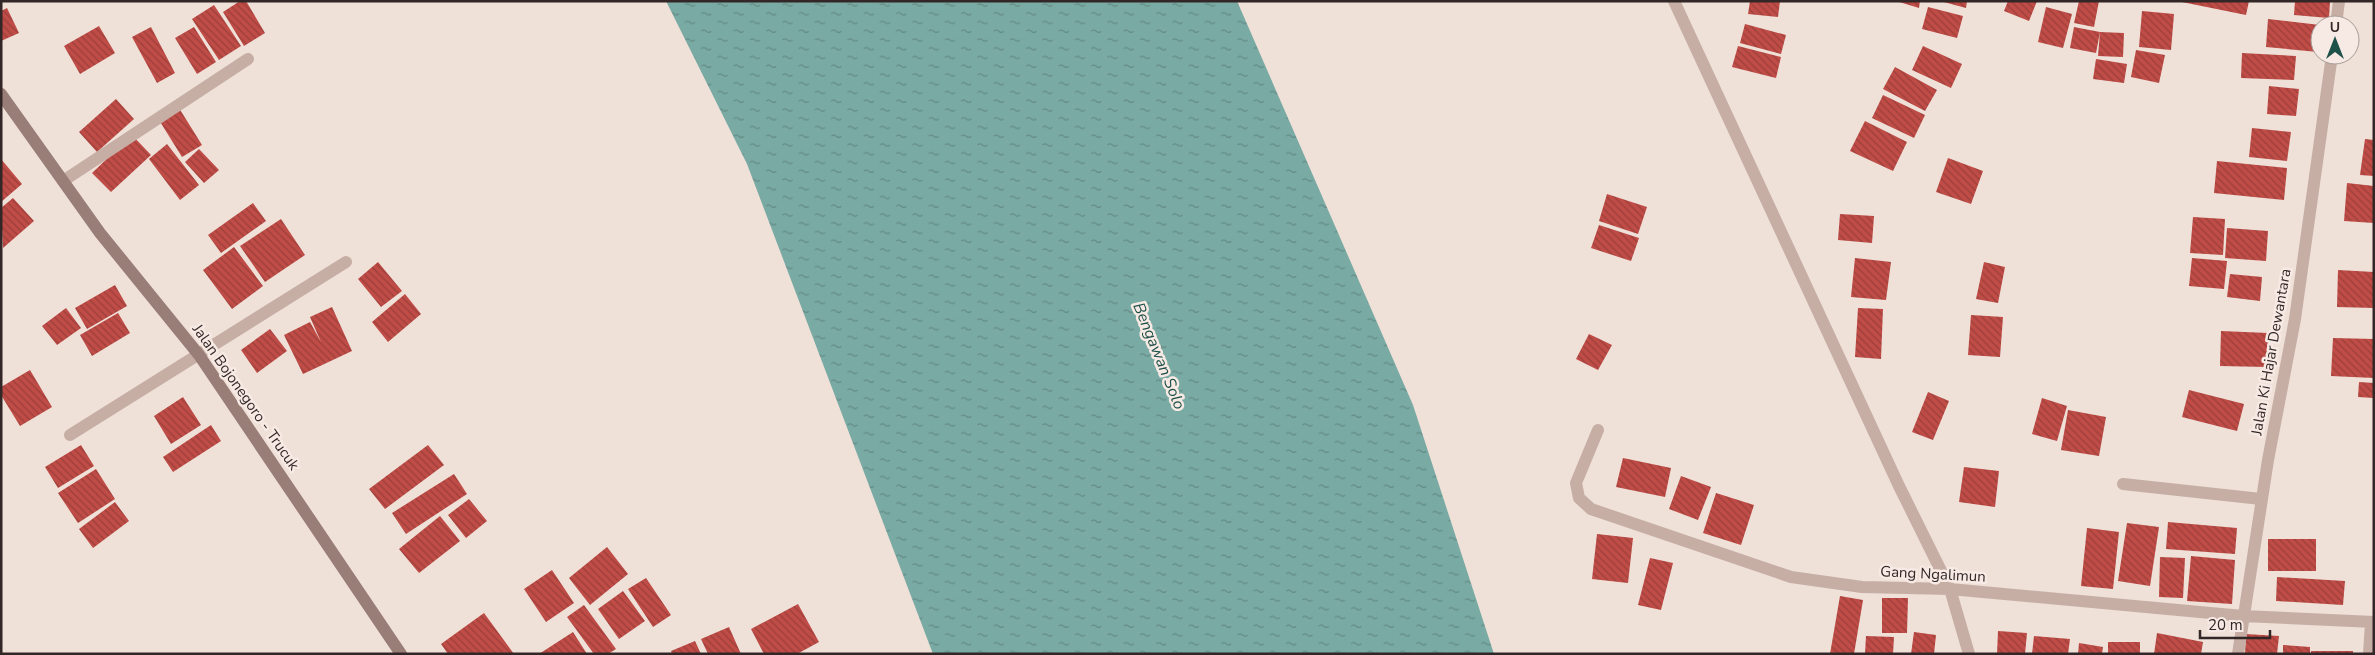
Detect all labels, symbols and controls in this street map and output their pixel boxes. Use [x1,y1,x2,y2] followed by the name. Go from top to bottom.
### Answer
[2310,15,2360,65] north arrow
[2330,18,2340,37] text: U
[2246,267,2296,438] street label: Jalan Ki Hajar Dewantara
[1128,299,1190,413] water label: Bengawan Solo
[187,319,304,474] street label: Jalan Bojonegoro - Trucuk
[1880,561,1986,587] street label: Gang Ngalimun
[2200,608,2270,640] scale bar
[2208,615,2243,635] text: 20 m

